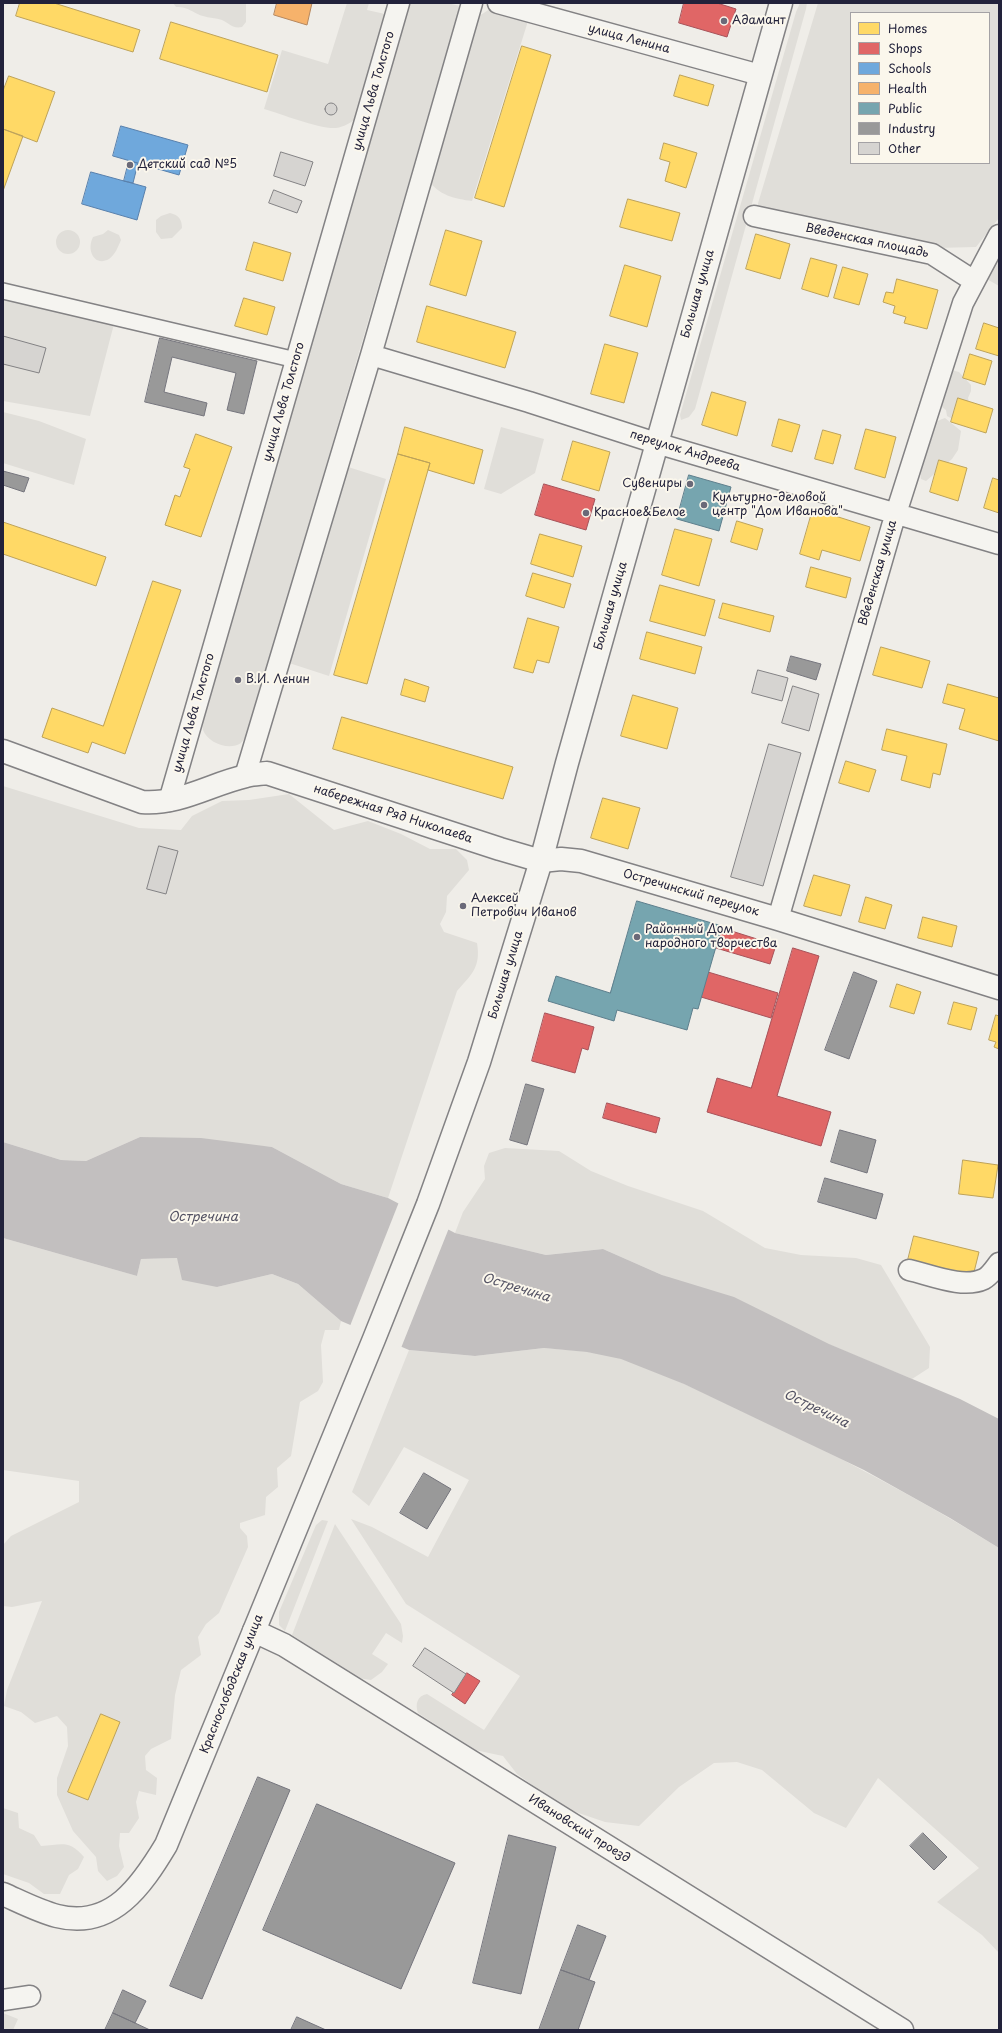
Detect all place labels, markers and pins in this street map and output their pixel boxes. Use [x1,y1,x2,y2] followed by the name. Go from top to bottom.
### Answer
[732,14,786,28] place label: Адамант
[719,16,729,26] marker: Адамант
[138,158,237,172] place label: Детский сад №5
[125,160,135,170] marker: Детский сад №5
[622,477,682,491] place label: Сувениры
[685,479,695,489] marker: Сувениры
[712,491,843,519] place label: Культурно-деловой центр "Дом Иванова"
[699,500,709,510] marker: Культурно-деловой центр "Дом Иванова"
[594,506,686,520] place label: Красное&Белое
[581,508,591,518] marker: Красное&Белое
[246,673,310,687] place label: В.И. Ленин
[233,675,243,685] marker: В.И. Ленин
[471,892,577,920] place label: Алексей Петрович Иванов
[458,901,468,911] marker: Алексей Петрович Иванов
[645,923,777,951] place label: Районный Дом народного творчества
[632,932,642,942] marker: Районный Дом народного творчества

